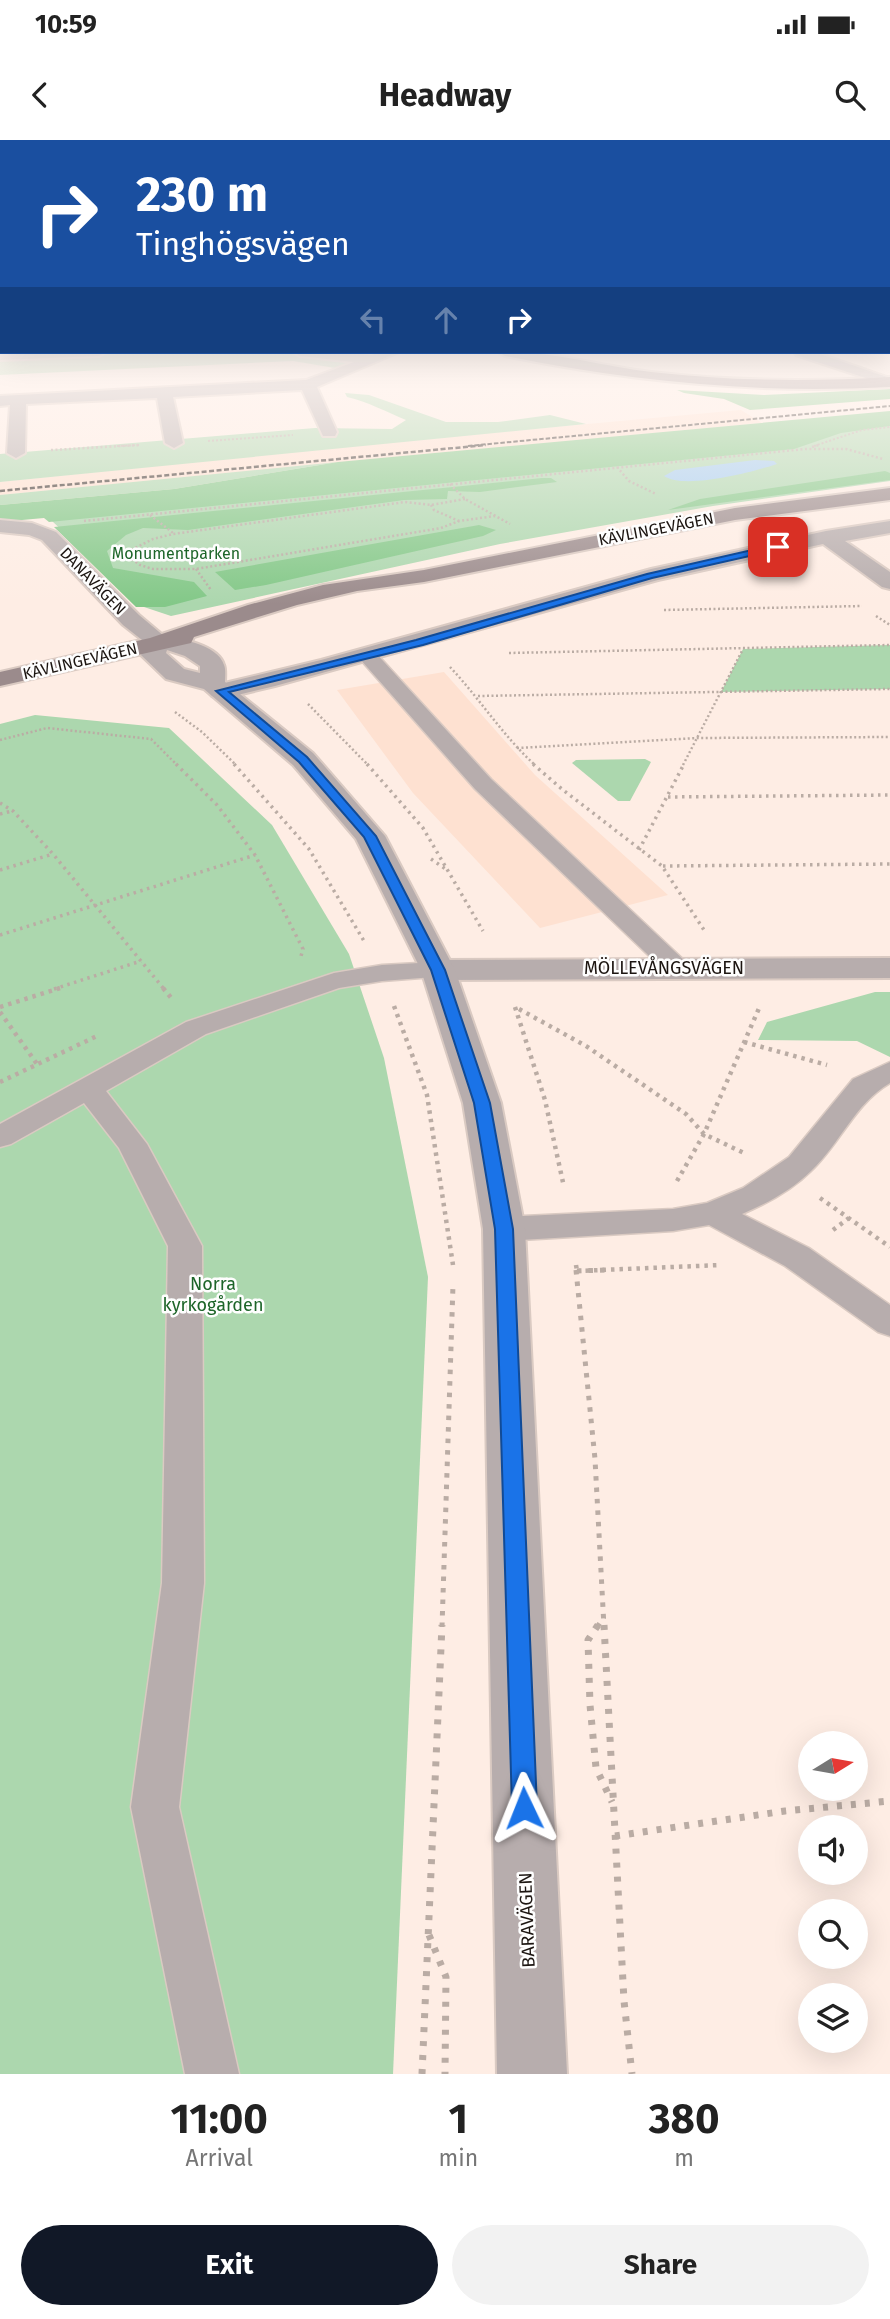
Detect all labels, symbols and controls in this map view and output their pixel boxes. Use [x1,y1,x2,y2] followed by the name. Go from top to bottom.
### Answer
[35,9,97,40] text: 10:59
[21,76,59,114] icon: back
[379,76,511,114] text: Headway
[831,76,869,114] icon: search
[136,165,268,224] text: 230 m
[21,168,112,259] icon: right
[136,225,350,263] text: Tinghögsvägen
[354,301,392,339] icon: left
[427,301,465,339] icon: ahead
[500,301,538,339] icon: right
[597,509,715,549] street label: KÄVLINGEVÄGEN
[748,517,808,577] pin
[759,528,797,566] icon: arrive
[56,543,130,619] street label: DANAVÄGEN
[112,544,240,563] park label: Monumentparken
[21,639,139,683] street label: KÄVLINGEVÄGEN
[584,956,744,979] street label: MÖLLEVÅNGSVÄGEN
[163,1273,263,1316] park label: Norra kyrkogården
[798,1731,868,1801] north arrow
[798,1731,868,2053] map controls
[487,1771,561,1845] position arrow
[798,1815,868,1885] button: sound
[514,1872,540,1968] street label: BARAVÄGEN
[798,1899,868,1969] button: search
[798,1983,868,2053] button: layers
[171,2094,268,2144] text: 11:00
[449,2094,468,2144] text: 1
[649,2094,719,2144] text: 380
[186,2144,253,2172] text: Arrival
[438,2144,478,2172] text: min
[674,2144,694,2172] text: m
[21,2225,438,2305] button: Exit
[452,2225,869,2305] button: Share

